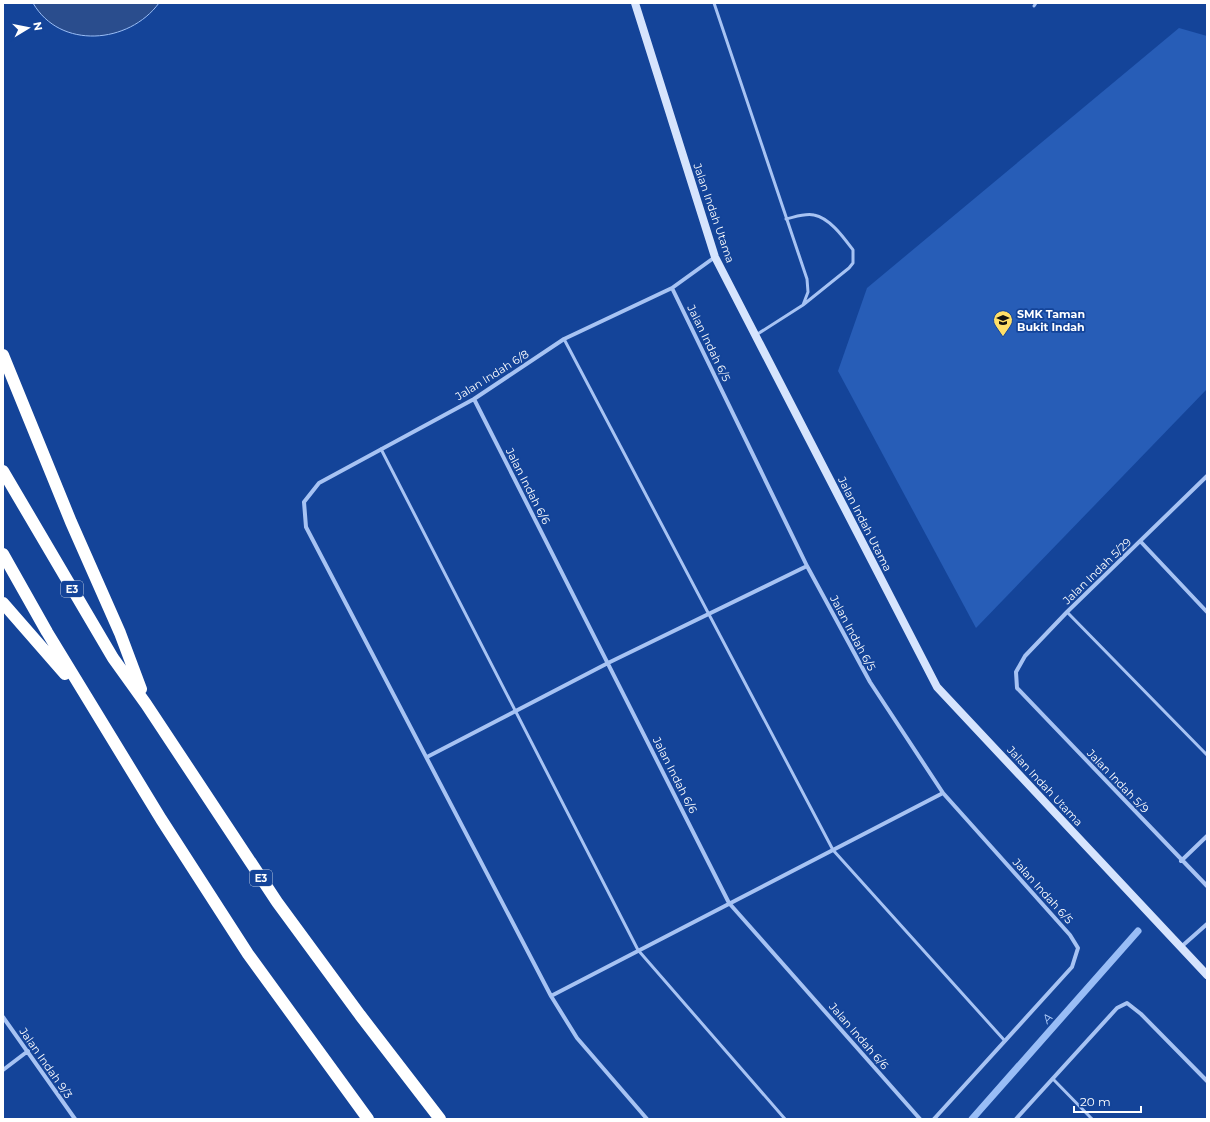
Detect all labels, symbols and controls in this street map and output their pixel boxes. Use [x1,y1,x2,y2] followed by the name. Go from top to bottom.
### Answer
[8,8,48,48] north arrow
[30,21,46,32] text: N
[690,160,738,265] street label: Jalan Indah Utama
[684,302,734,384] street label: Jalan Indah 6/5
[1017,307,1085,334] place label: SMK Taman Bukit Indah
[992,309,1014,337] school or university icon: SMK Taman Bukit Indah
[452,347,531,404] street label: Jalan Indah 6/8
[502,445,553,527] street label: Jalan Indah 6/6
[835,473,895,574] street label: Jalan Indah Utama
[1059,535,1134,608] street label: Jalan Indah 5/29
[61,581,83,597] road number: E3
[827,592,879,673] street label: Jalan Indah 6/5
[649,734,700,816] street label: Jalan Indah 6/6
[1004,742,1086,829] street label: Jalan Indah Utama
[1083,745,1152,816] street label: Jalan Indah 5/9
[1009,855,1076,927] street label: Jalan Indah 6/5
[250,870,272,886] road number: E3
[826,999,892,1072] street label: Jalan Indah 6/6
[1038,1010,1055,1027] water label: A
[16,1024,76,1101] street label: Jalan Indah 9/3
[1074,1088,1141,1114] scale bar
[1080,1094,1111,1109] text: 20 m

